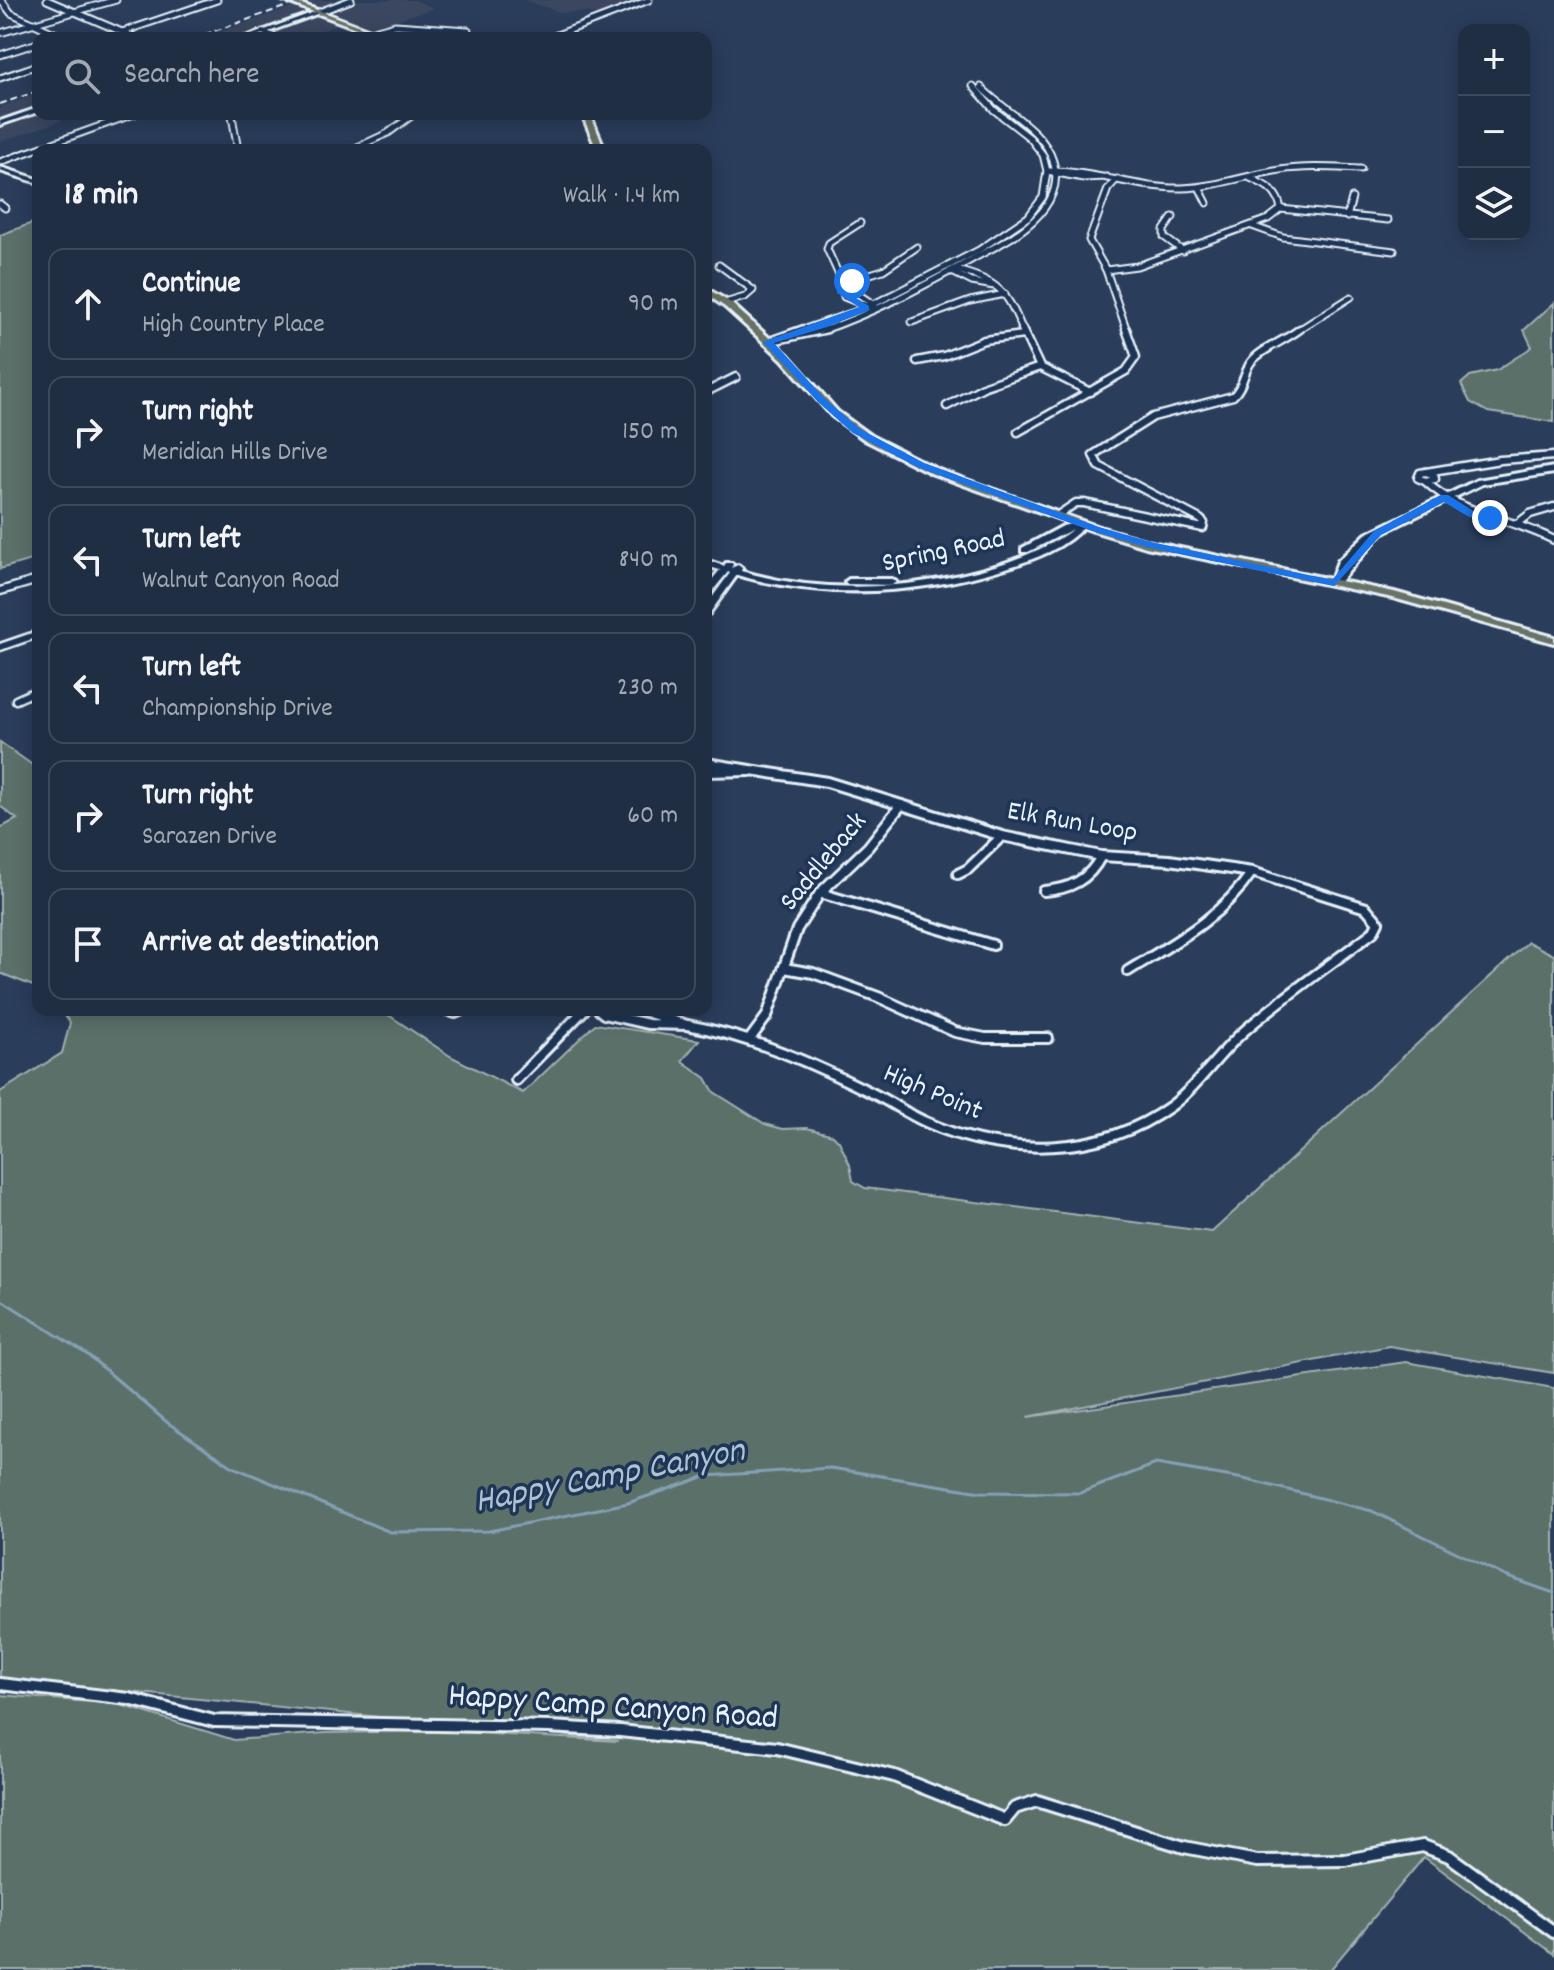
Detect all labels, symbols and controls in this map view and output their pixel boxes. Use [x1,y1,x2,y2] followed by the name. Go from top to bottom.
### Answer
[1458,24,1530,240] map controls
[1458,24,1530,96] button: +
[32,32,712,120] search box
[60,54,104,98] icon: search
[124,55,260,98] text: Search here
[1458,96,1530,168] button: −
[1458,168,1530,240] button: layers
[64,172,138,221] text: 18 min
[563,178,680,215] text: Walk · 1.4 km
[834,263,870,299] route start
[142,264,241,307] text: Continue
[66,282,110,326] icon: ahead
[628,286,678,323] text: 90 m
[142,307,325,344] text: High Country Place
[142,392,253,435] text: Turn right
[66,410,110,454] icon: right
[622,414,678,451] text: 150 m
[142,435,328,472] text: Meridian Hills Drive
[1472,500,1508,536] route end
[142,520,241,563] text: Turn left
[879,520,1009,586] street label: Spring Road
[66,538,110,582] icon: left
[619,542,678,579] text: 840 m
[142,563,340,600] text: Walnut Canyon Road
[142,648,241,691] text: Turn left
[66,666,110,710] icon: left
[617,670,678,707] text: 230 m
[142,691,333,728] text: Championship Drive
[142,776,253,819] text: Turn right
[1004,793,1140,855] street label: Elk Run Loop
[66,794,110,838] icon: right
[627,798,678,835] text: 60 m
[772,805,878,921] street label: Saddleback
[142,819,277,856] text: Sarazen Drive
[66,922,110,966] icon: arrive
[142,923,379,966] text: Arrive at destination
[876,1055,988,1133] street label: High Point
[471,1426,751,1530] water label: Happy Camp Canyon
[447,1673,779,1745] street label: Happy Camp Canyon Road

